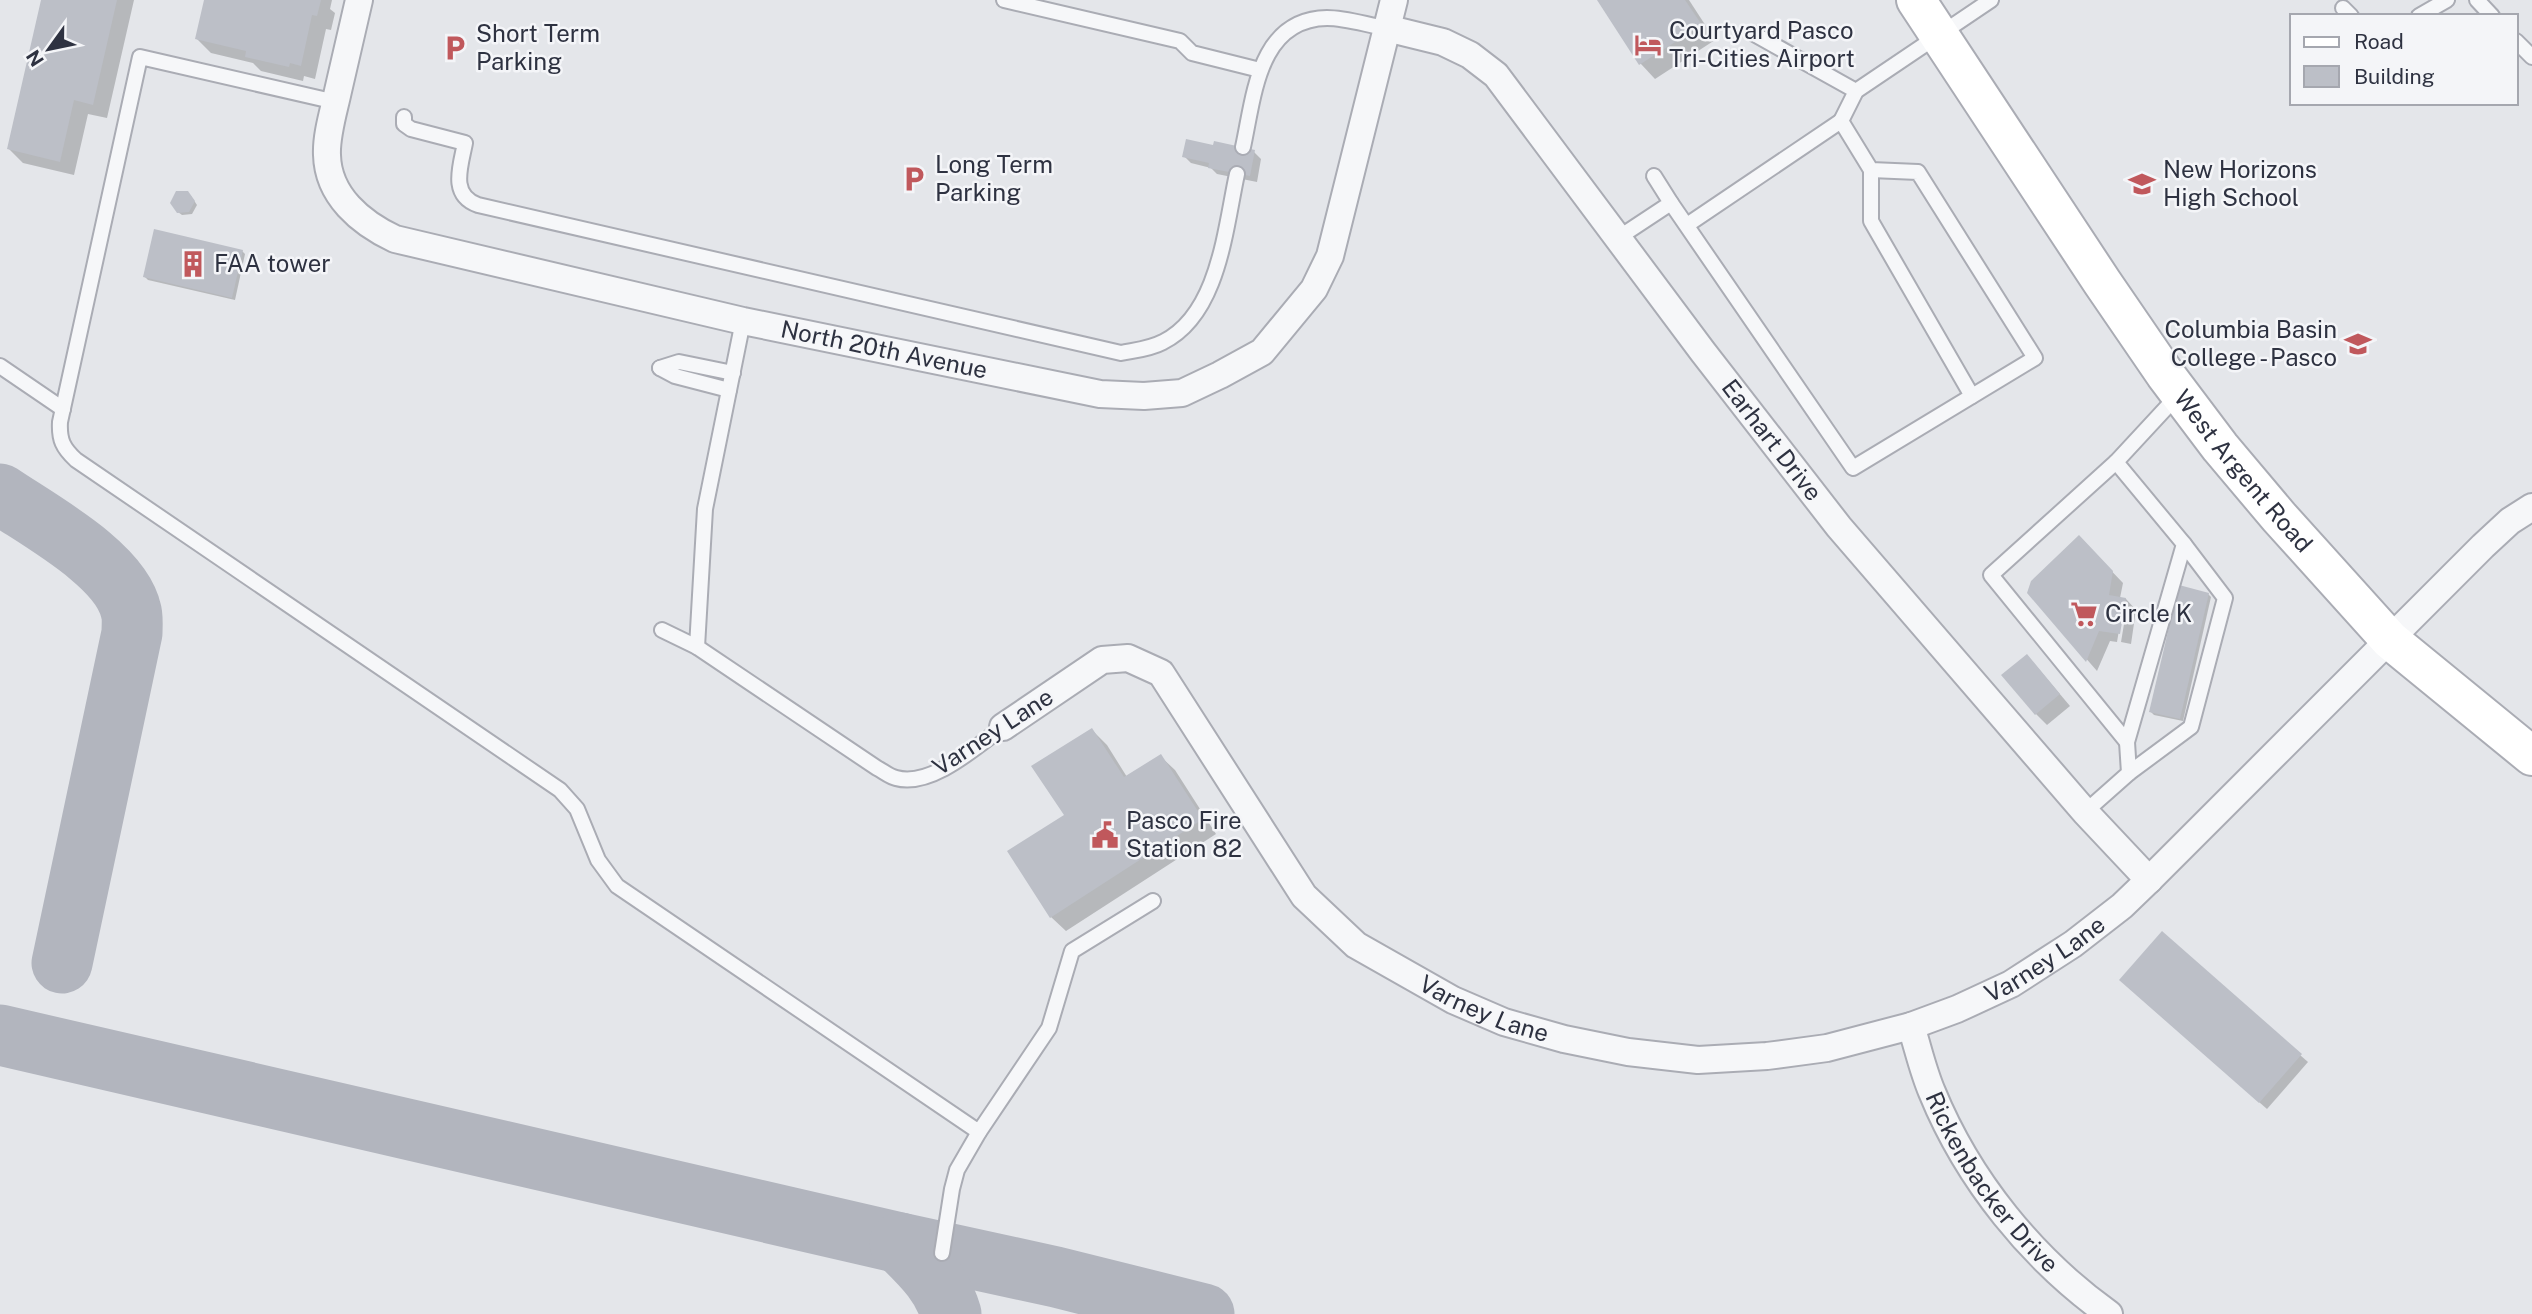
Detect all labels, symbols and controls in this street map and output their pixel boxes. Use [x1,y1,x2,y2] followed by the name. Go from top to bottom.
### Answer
[14,14,84,84] north arrow
[2290,14,2518,105] legend
[1669,16,1855,72] place label: Courtyard Pasco Tri-Cities Airport
[476,19,600,75] place label: Short Term Parking
[2354,29,2404,54] text: Road
[1633,30,1663,60] hotel icon: Courtyard Pasco Tri-Cities Airport
[440,33,470,63] parking icon: Short Term Parking
[21,46,48,70] text: N
[2354,64,2435,89] text: Building
[935,150,1053,206] place label: Long Term Parking
[2163,155,2317,211] place label: New Horizons High School
[899,164,929,194] parking icon: Long Term Parking
[2127,169,2157,199] school or university icon: New Horizons High School
[178,249,208,279] building icon: FAA tower
[214,249,331,277] place label: FAA tower
[779,314,990,384] street label: North 20th Avenue
[2165,315,2337,371] place label: Columbia Basin College - Pasco
[2343,329,2373,359] school or university icon: Columbia Basin College - Pasco
[1716,373,1828,506] street label: Earhart Drive
[2169,384,2319,557] street label: West Argent Road
[2069,599,2099,629] supermarket icon: Circle K
[2105,599,2192,627] place label: Circle K
[927,682,1058,780] street label: Varney Lane
[1126,806,1242,862] place label: Pasco Fire Station 82
[1090,820,1120,850] public building icon: Pasco Fire Station 82
[1980,910,2110,1007] street label: Varney Lane
[1415,969,1552,1047] street label: Varney Lane
[1920,1087,2064,1278] street label: Rickenbacker Drive

